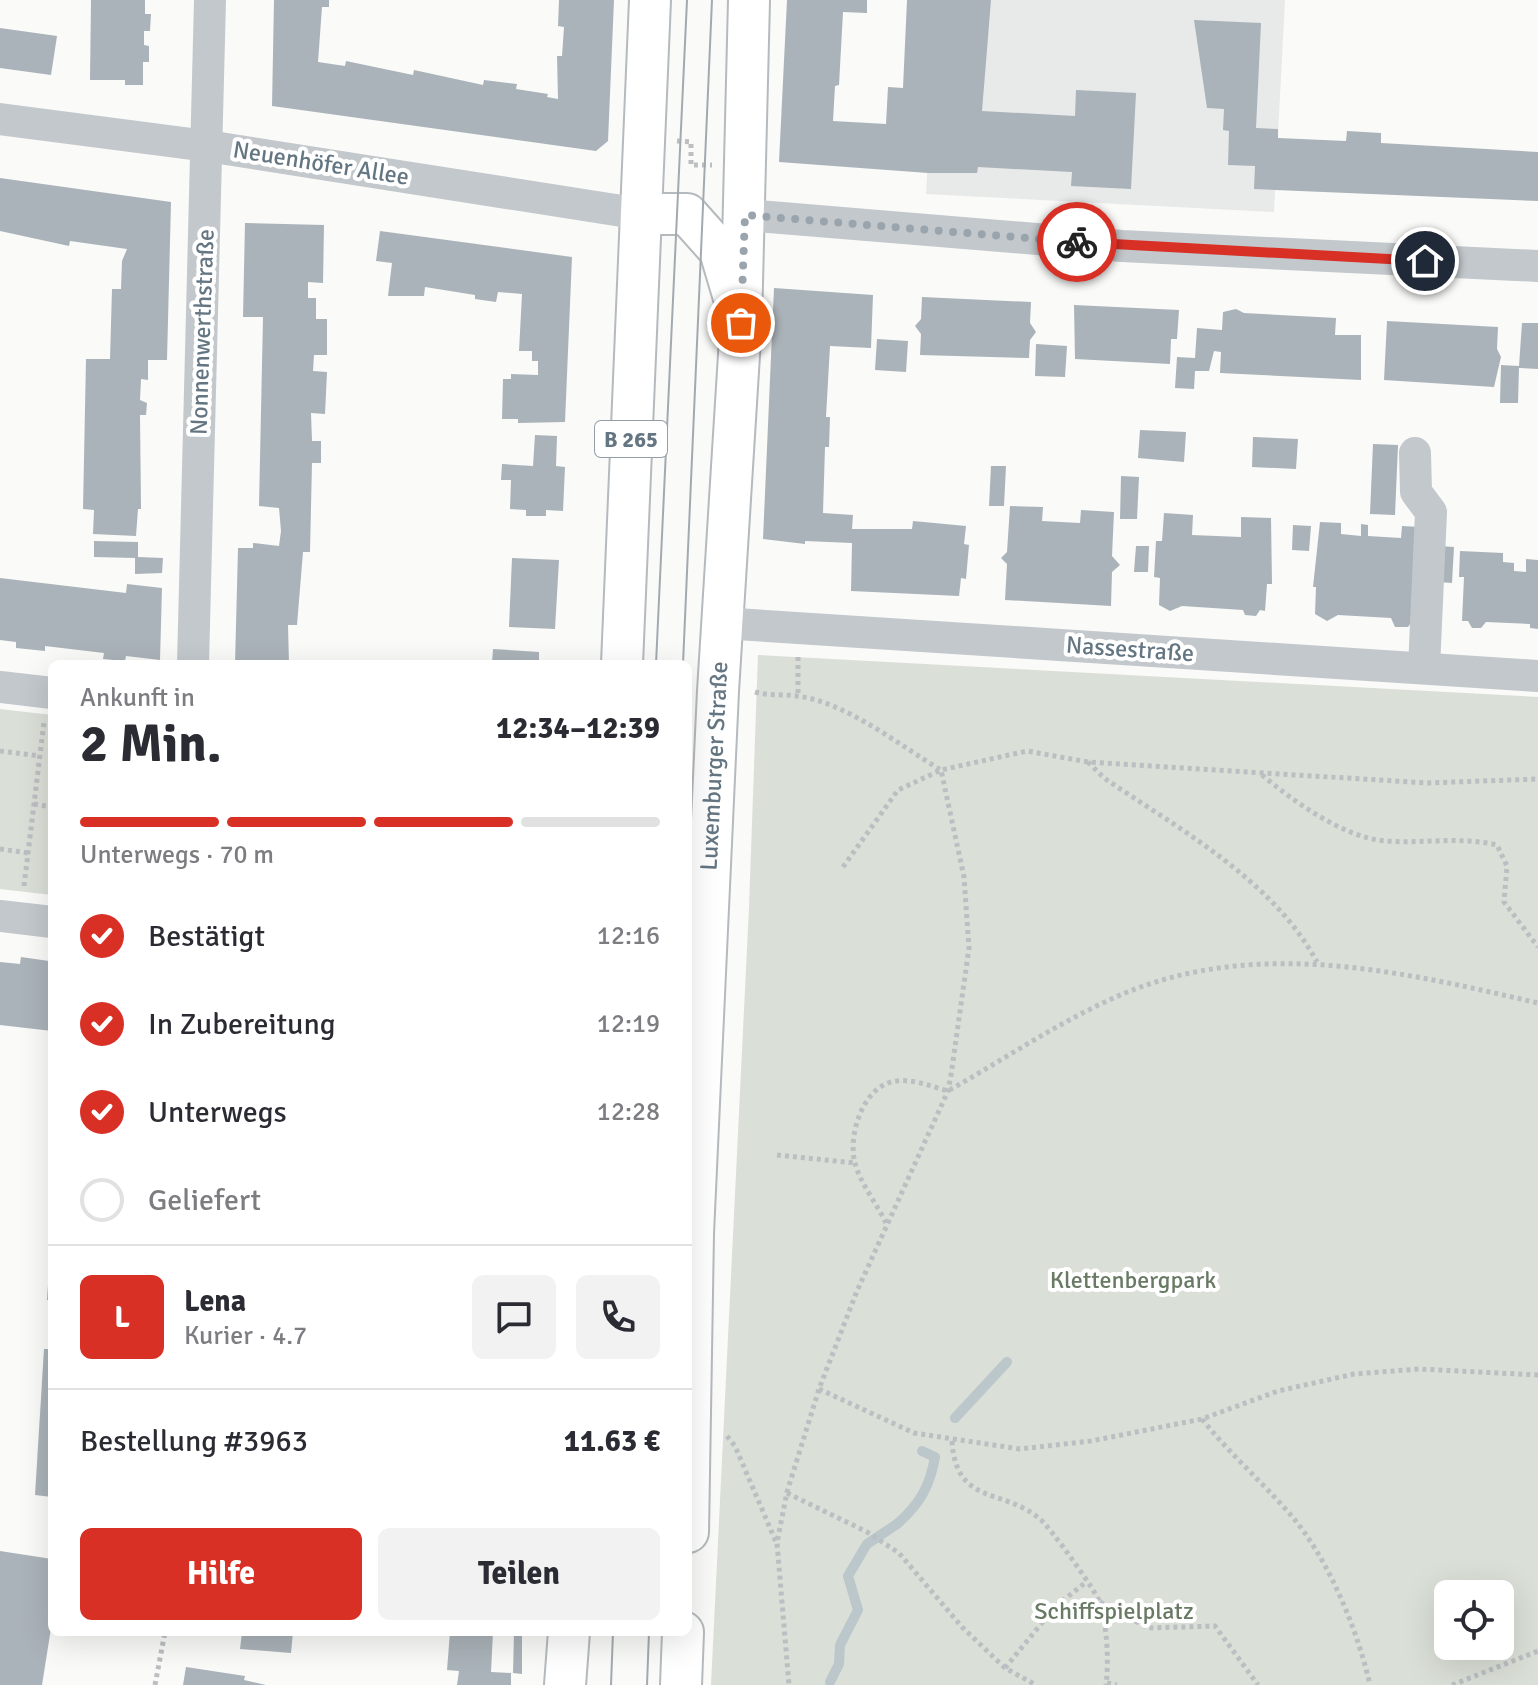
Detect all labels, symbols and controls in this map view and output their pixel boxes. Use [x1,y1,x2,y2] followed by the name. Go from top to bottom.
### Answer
[231,134,411,192] street label: Neuenhöfer Allee
[1037,202,1117,282] courier
[1055,220,1099,264] icon: bike
[1391,227,1459,295] pin
[183,228,221,436] street label: Nonnenwerthstraße
[1403,239,1447,283] icon: home
[707,289,775,357] pin
[719,301,763,345] icon: bag
[595,421,667,457] road number: B 265
[1065,630,1195,668] street label: Nassestraße
[694,661,734,871] street label: Luxemburger Straße
[80,682,195,714] text: Ankunft in
[496,710,660,747] text: 12:34–12:39
[80,712,222,776] text: 2 Min.
[80,839,274,871] text: Unterwegs · 70 m
[80,914,124,958] icon: check
[148,918,265,955] text: Bestätigt
[597,920,660,952] text: 12:16
[80,1002,124,1046] icon: check
[148,1006,336,1043] text: In Zubereitung
[597,1008,660,1040] text: 12:19
[80,1090,124,1134] icon: check
[148,1094,287,1131] text: Unterwegs
[597,1096,660,1128] text: 12:28
[148,1182,261,1219] text: Geliefert
[1050,1265,1216,1295] park label: Klettenbergpark
[472,1275,556,1359] button: chat
[576,1275,660,1359] button: phone
[184,1283,246,1320] text: Lena
[114,1299,130,1336] text: L
[184,1320,307,1352] text: Kurier · 4.7
[80,1423,308,1460] text: Bestellung #3963
[564,1423,660,1460] text: 11.63 €
[80,1528,362,1620] button: Hilfe
[378,1528,660,1620] button: Teilen
[1434,1580,1514,1660] map controls
[1434,1580,1514,1660] button: locate
[1034,1596,1194,1626] park label: Schiffspielplatz

